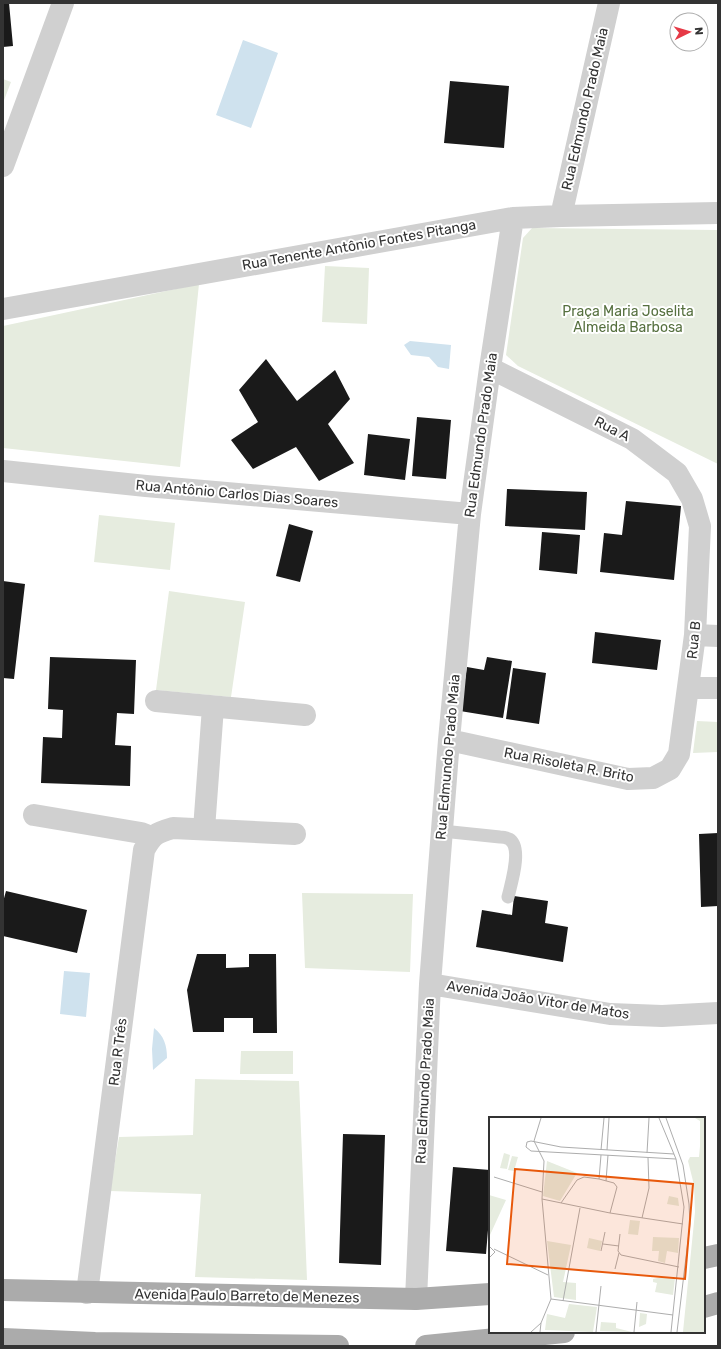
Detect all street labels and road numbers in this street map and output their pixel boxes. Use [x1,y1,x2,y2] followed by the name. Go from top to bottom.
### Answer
[558,26,612,192] street label: Rua Edmundo Prado Maia
[241,216,477,274] street label: Rua Tenente Antônio Fontes Pitanga
[461,351,501,519] street label: Rua Edmundo Prado Maia
[591,413,633,445] street label: Rua A
[135,477,339,511] street label: Rua Antônio Carlos Dias Soares
[684,620,704,660] street label: Rua B
[432,673,464,841] street label: Rua Edmundo Prado Maia
[503,744,635,786] street label: Rua Risoleta R. Brito
[445,977,631,1023] street label: Avenida João Vitor de Matos
[412,998,438,1164] street label: Rua Edmundo Prado Maia
[105,1017,131,1087] street label: Rua R Três
[135,1286,359,1306] street label: Avenida Paulo Barreto de Menezes

